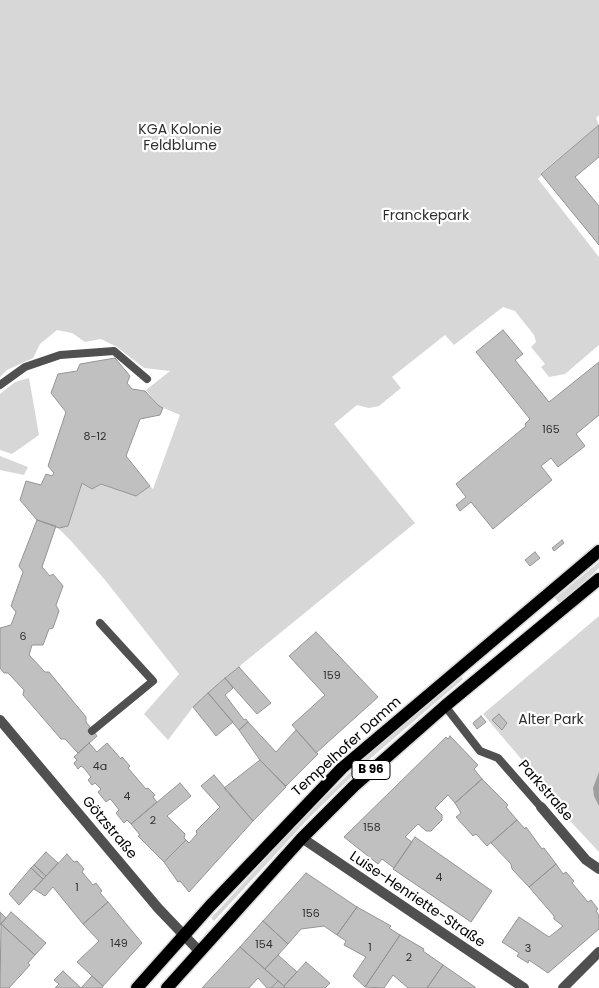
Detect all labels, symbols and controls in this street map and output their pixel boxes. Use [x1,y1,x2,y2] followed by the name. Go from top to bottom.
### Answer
[138,122,222,154] park label: KGA Kolonie Feldblume
[383,208,469,224] park label: Franckepark
[542,423,560,437] house number: 165
[84,430,106,444] house number: 8-12
[20,630,26,644] house number: 6
[323,669,341,683] house number: 159
[289,694,405,800] street label: Tempelhofer Damm
[518,712,584,728] park label: Alter Park
[514,757,576,825] street label: Parkstraße
[93,760,107,774] house number: 4a
[352,760,390,780] road number: B 96
[124,790,130,804] house number: 4
[78,793,140,863] street label: Götzstraße
[150,814,156,828] house number: 2
[363,821,381,835] house number: 158
[346,848,488,952] street label: Luise-Henriette-Straße
[436,871,442,885] house number: 4
[75,881,79,895] house number: 1
[302,907,320,921] house number: 156
[110,937,128,951] house number: 149
[255,938,273,952] house number: 154
[368,941,372,955] house number: 1
[525,942,531,956] house number: 3
[406,951,412,965] house number: 2

